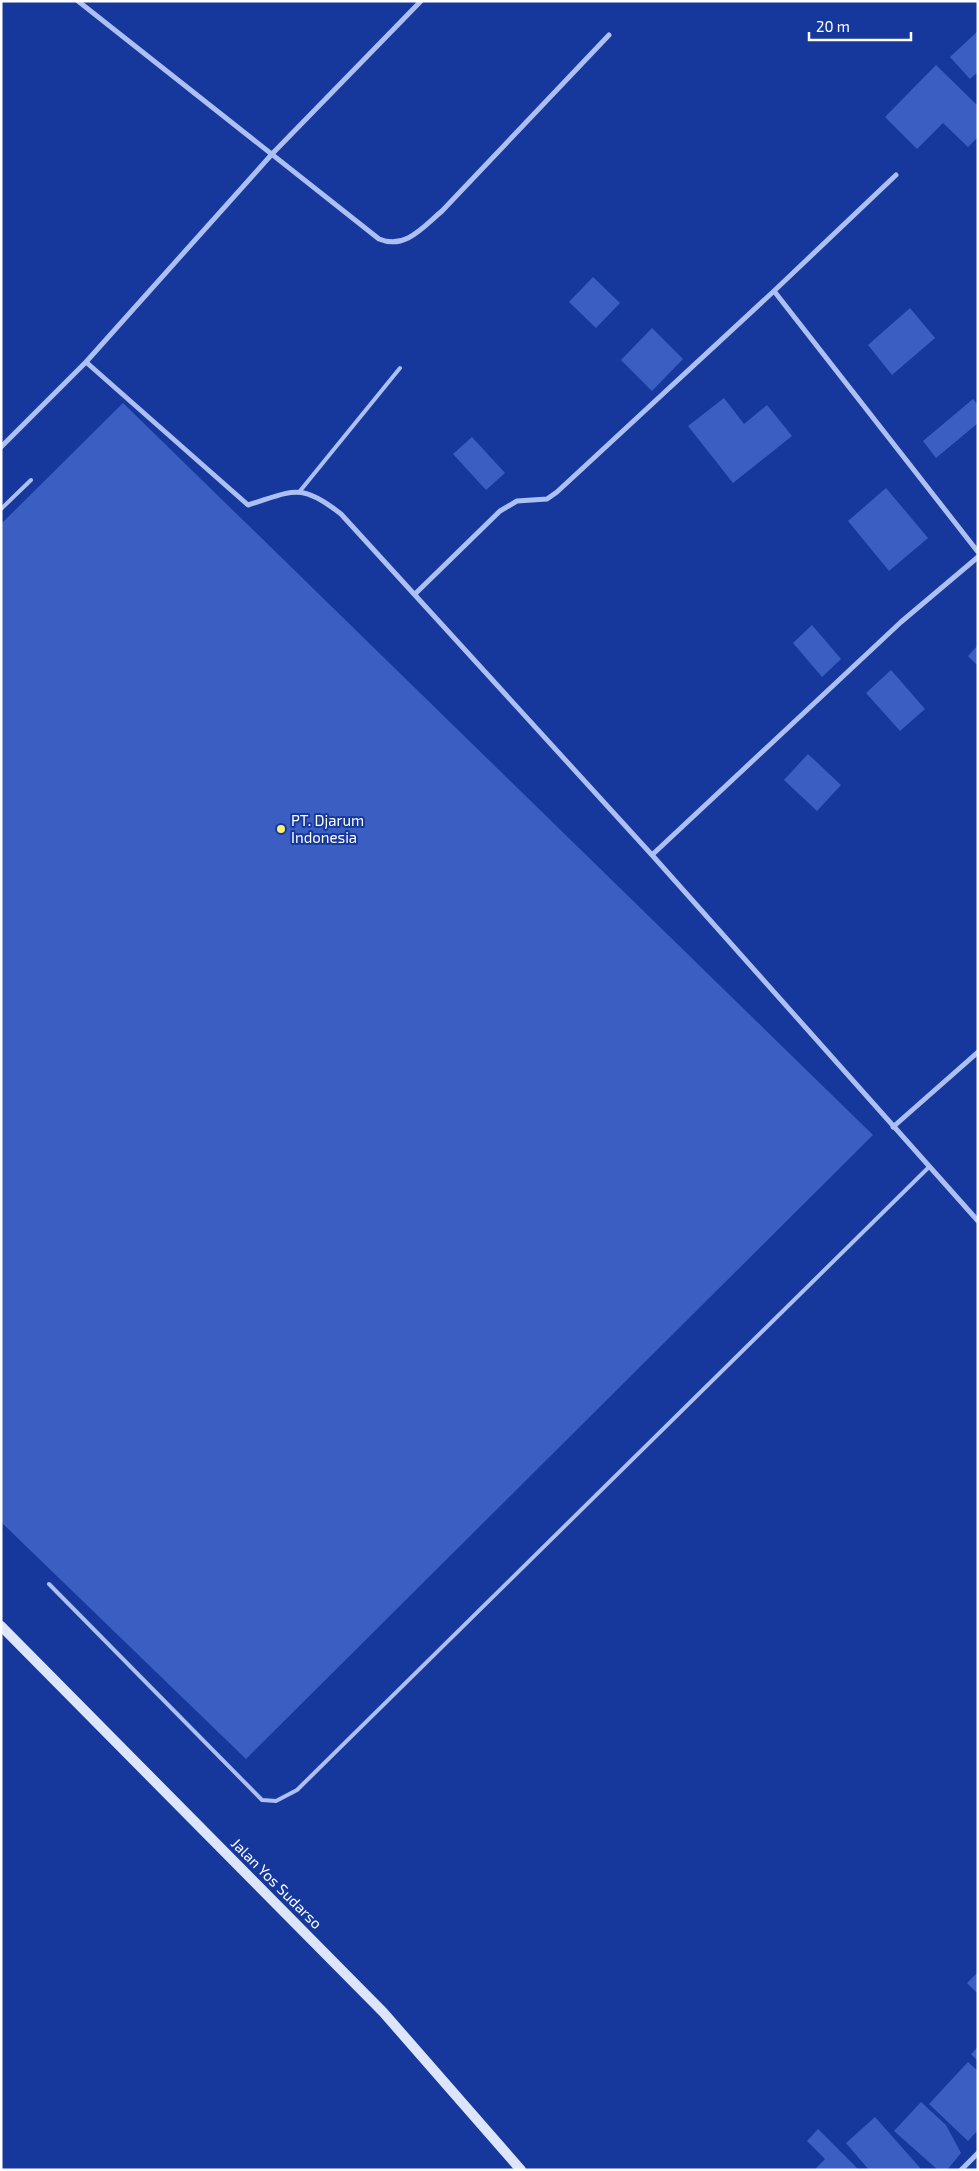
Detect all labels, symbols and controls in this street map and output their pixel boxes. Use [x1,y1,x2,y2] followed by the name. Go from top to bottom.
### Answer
[809,10,912,42] scale bar
[816,17,850,35] text: 20 m
[291,811,364,846] place label: PT. Djarum Indonesia
[275,823,287,835] marker: PT. Djarum Indonesia
[228,1834,326,1932] street label: Jalan Yos Sudarso

